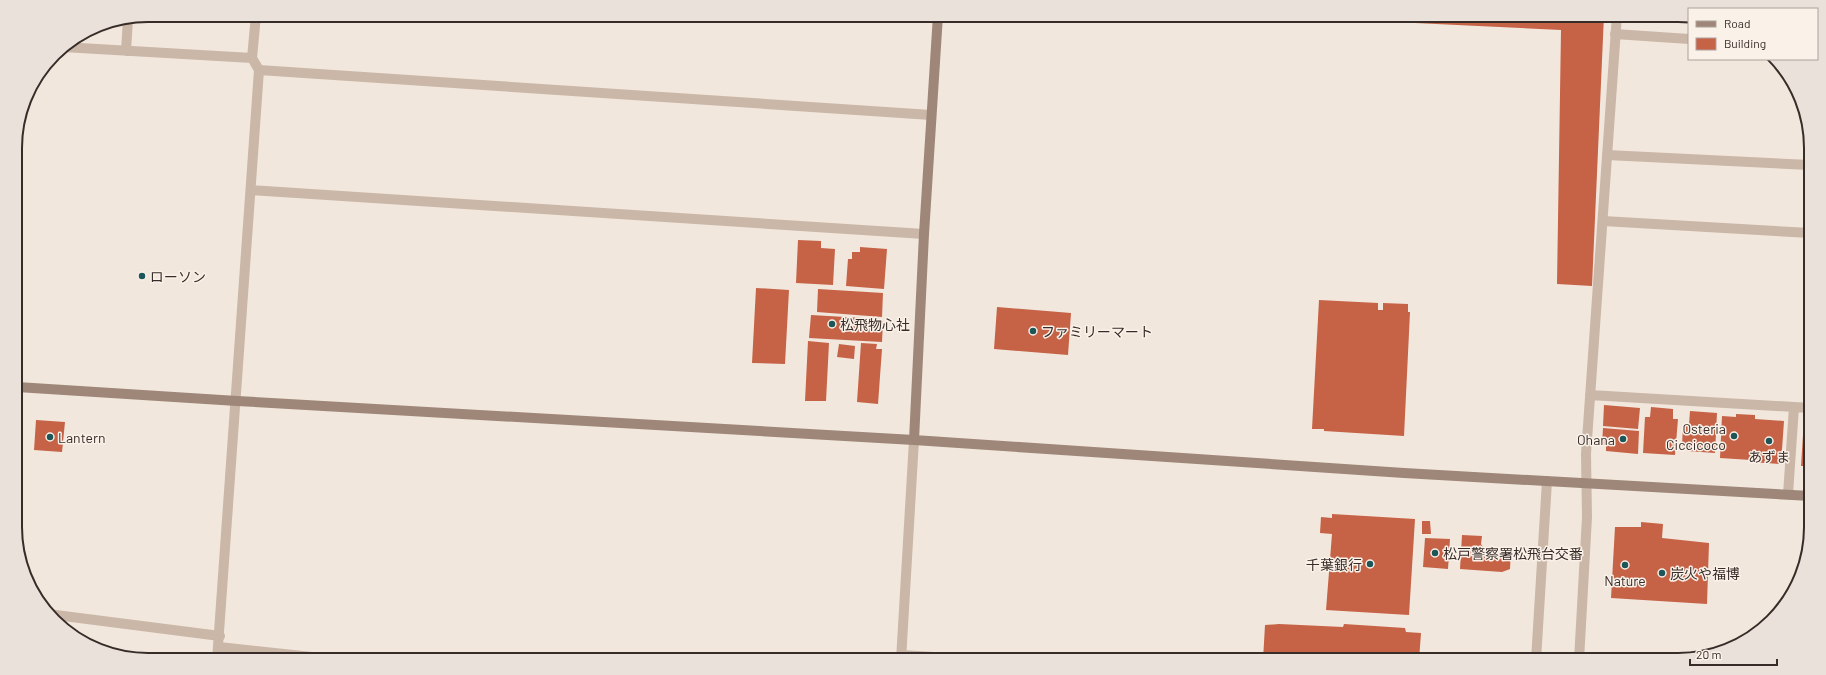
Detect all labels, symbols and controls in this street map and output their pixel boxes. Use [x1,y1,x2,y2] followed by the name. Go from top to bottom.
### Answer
[1688,8,1818,60] legend
[1724,16,1751,30] text: Road
[1724,36,1766,50] text: Building
[150,268,206,285] place label: ローソン
[137,271,147,281] marker: ローソン
[840,316,910,333] place label: 松飛物心社
[827,319,837,329] marker: 松飛物心社
[1041,323,1153,340] place label: ファミリーマート
[1028,326,1038,336] marker: ファミリーマート
[1666,420,1726,453] place label: Osteria Ciccicoco
[58,429,106,446] place label: Lantern
[1577,431,1615,448] place label: Ohana
[1729,431,1739,441] marker: Osteria Ciccicoco
[45,432,55,442] marker: Lantern
[1618,434,1628,444] marker: Ohana
[1764,436,1774,446] marker: あずま
[1748,448,1790,465] place label: あずま
[1443,545,1583,562] place label: 松戸警察署松飛台交番
[1430,548,1440,558] marker: 松戸警察署松飛台交番
[1306,556,1362,573] place label: 千葉銀行
[1365,559,1375,569] marker: 千葉銀行
[1620,560,1630,570] marker: Nature
[1670,565,1740,582] place label: 炭火や福博
[1657,568,1667,578] marker: 炭火や福博
[1604,572,1646,589] place label: Nature
[1690,641,1777,667] scale bar
[1696,647,1722,661] text: 20 m

